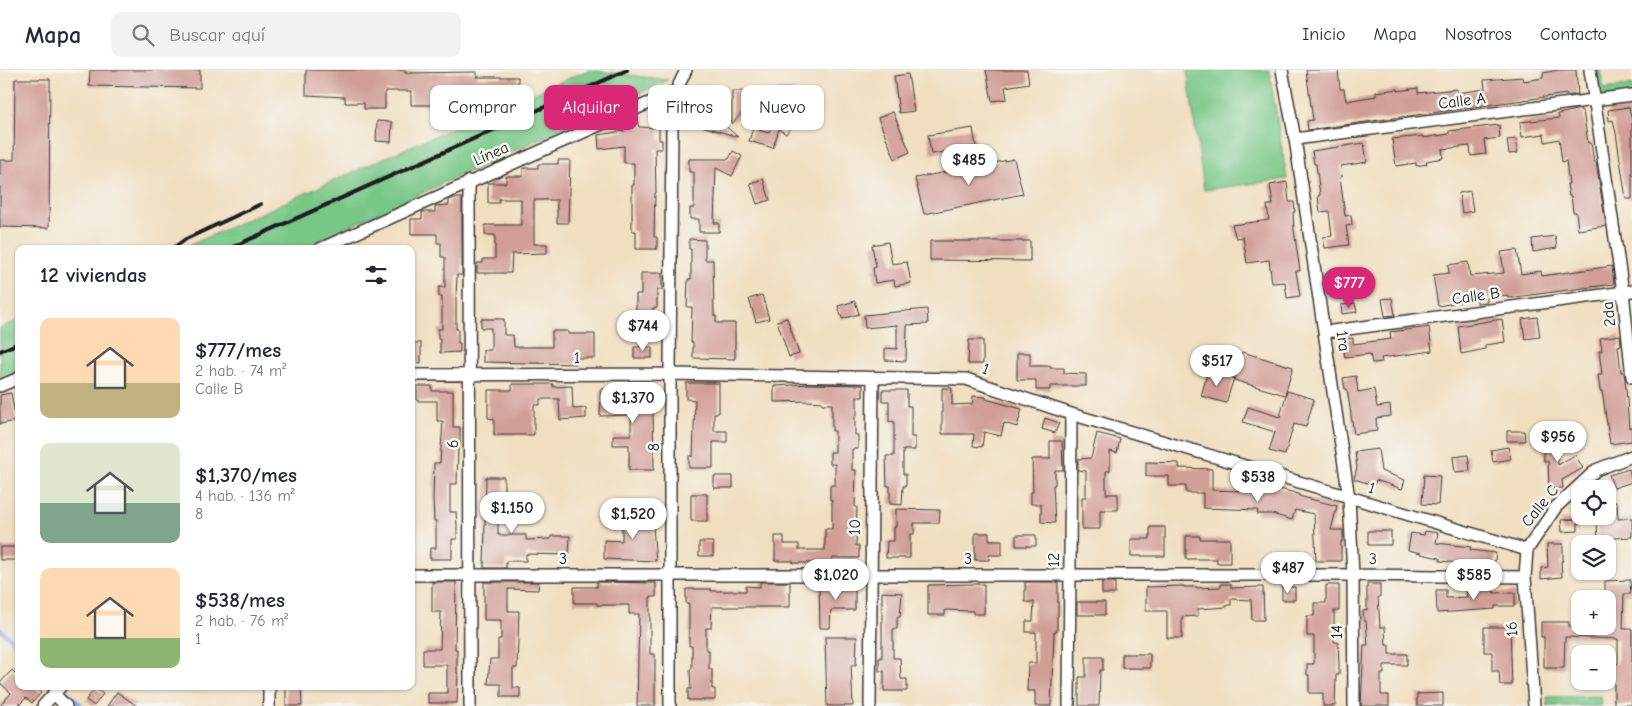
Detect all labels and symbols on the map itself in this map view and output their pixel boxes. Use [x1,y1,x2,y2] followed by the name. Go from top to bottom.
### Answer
[1437,89,1487,113] street label: Calle A
[471,138,511,170] street label: Línea
[939,144,999,186] pin: $485
[1319,266,1379,309] pin: $777
[1451,284,1501,308] street label: Calle B
[1599,301,1619,327] street label: 2da
[613,310,673,352] pin: $744
[1333,330,1353,352] street label: 1ra
[1187,344,1247,387] pin: $517
[574,349,580,367] street label: 1
[980,359,992,379] street label: 1
[592,382,674,424] pin: $1,370
[1528,420,1588,463] pin: $956
[444,440,462,448] street label: 6
[645,443,663,451] street label: 8
[1228,460,1288,503] pin: $538
[1366,478,1378,498] street label: 1
[1518,481,1562,530] street label: Calle C
[471,492,553,534] pin: $1,150
[592,498,674,540] pin: $1,520
[846,519,864,535] street label: 10
[559,550,567,568] street label: 3
[964,550,972,568] street label: 3
[1369,550,1377,568] street label: 3
[1258,552,1318,594] pin: $487
[1045,553,1063,567] street label: 12
[795,558,877,601] pin: $1,020
[1444,558,1504,601] pin: $585
[1502,621,1522,637] street label: 16
[1328,625,1346,639] street label: 14

